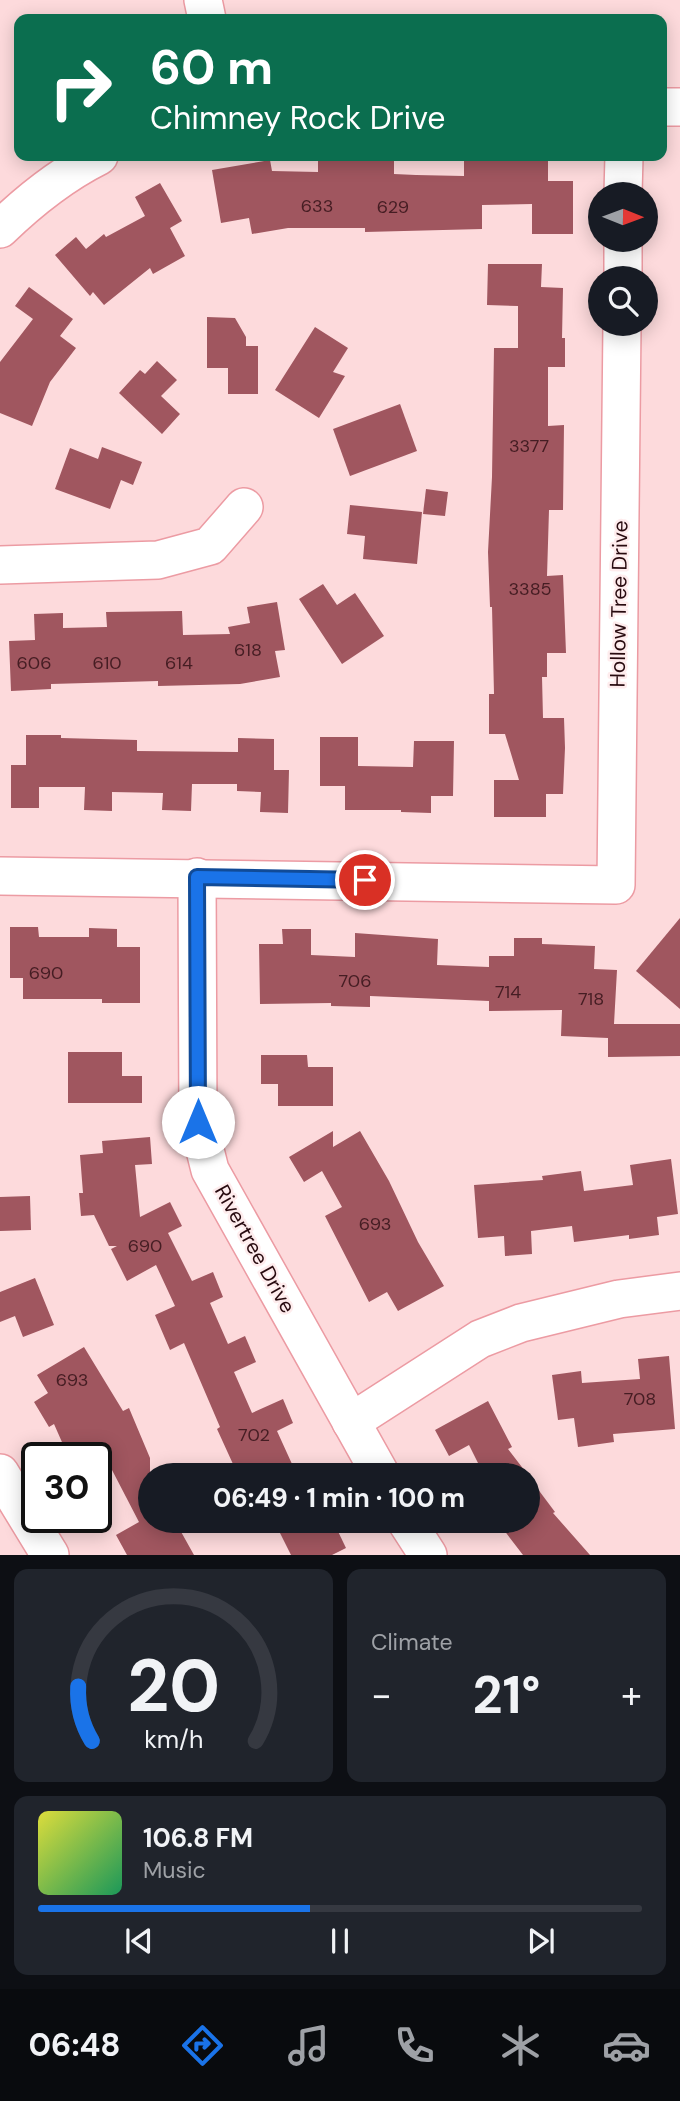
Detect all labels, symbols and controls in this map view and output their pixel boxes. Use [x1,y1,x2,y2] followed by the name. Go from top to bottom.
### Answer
[150,35,273,99] text: 60 m
[35,42,126,133] icon: right
[150,97,446,139] text: Chimney Rock Drive
[588,182,658,252] north arrow
[588,182,658,336] map controls
[301,194,333,218] house number: 633
[377,195,409,219] house number: 629
[588,266,658,336] button: search
[509,434,549,458] house number: 3377
[604,520,634,688] street label: Hollow Tree Drive
[508,577,552,601] house number: 3385
[234,638,262,662] house number: 618
[17,651,51,675] house number: 606
[92,651,122,675] house number: 610
[165,651,193,675] house number: 614
[335,850,395,910] pin
[346,861,384,899] icon: arrive
[29,961,63,985] house number: 690
[339,969,371,993] house number: 706
[495,980,521,1004] house number: 714
[578,987,604,1011] house number: 718
[161,1085,235,1159] position arrow
[208,1180,302,1318] street label: Rivertree Drive
[359,1212,391,1236] house number: 693
[128,1234,162,1258] house number: 690
[56,1368,88,1392] house number: 693
[624,1387,656,1411] house number: 708
[238,1423,270,1447] house number: 702
[21,1442,112,1533] speed limit sign: 30
[213,1481,465,1515] text: 06:49 · 1 min · 100 m
[371,1627,453,1657] text: Climate
[127,1640,220,1735] text: 20
[473,1661,540,1729] text: 21°
[371,1670,392,1720] text: −
[621,1670,642,1720] text: +
[144,1723,203,1756] text: km/h
[143,1821,253,1855] text: 106.8 FM
[143,1855,206,1885] text: Music
[120,1922,158,1960] icon: previous
[321,1922,359,1960] icon: pause
[522,1922,560,1960] icon: next
[178,2021,227,2070] icon: directions
[284,2021,333,2070] icon: music
[390,2021,439,2070] icon: phone
[496,2021,545,2070] icon: climate
[602,2021,651,2070] icon: car
[29,2024,121,2066] text: 06:48

